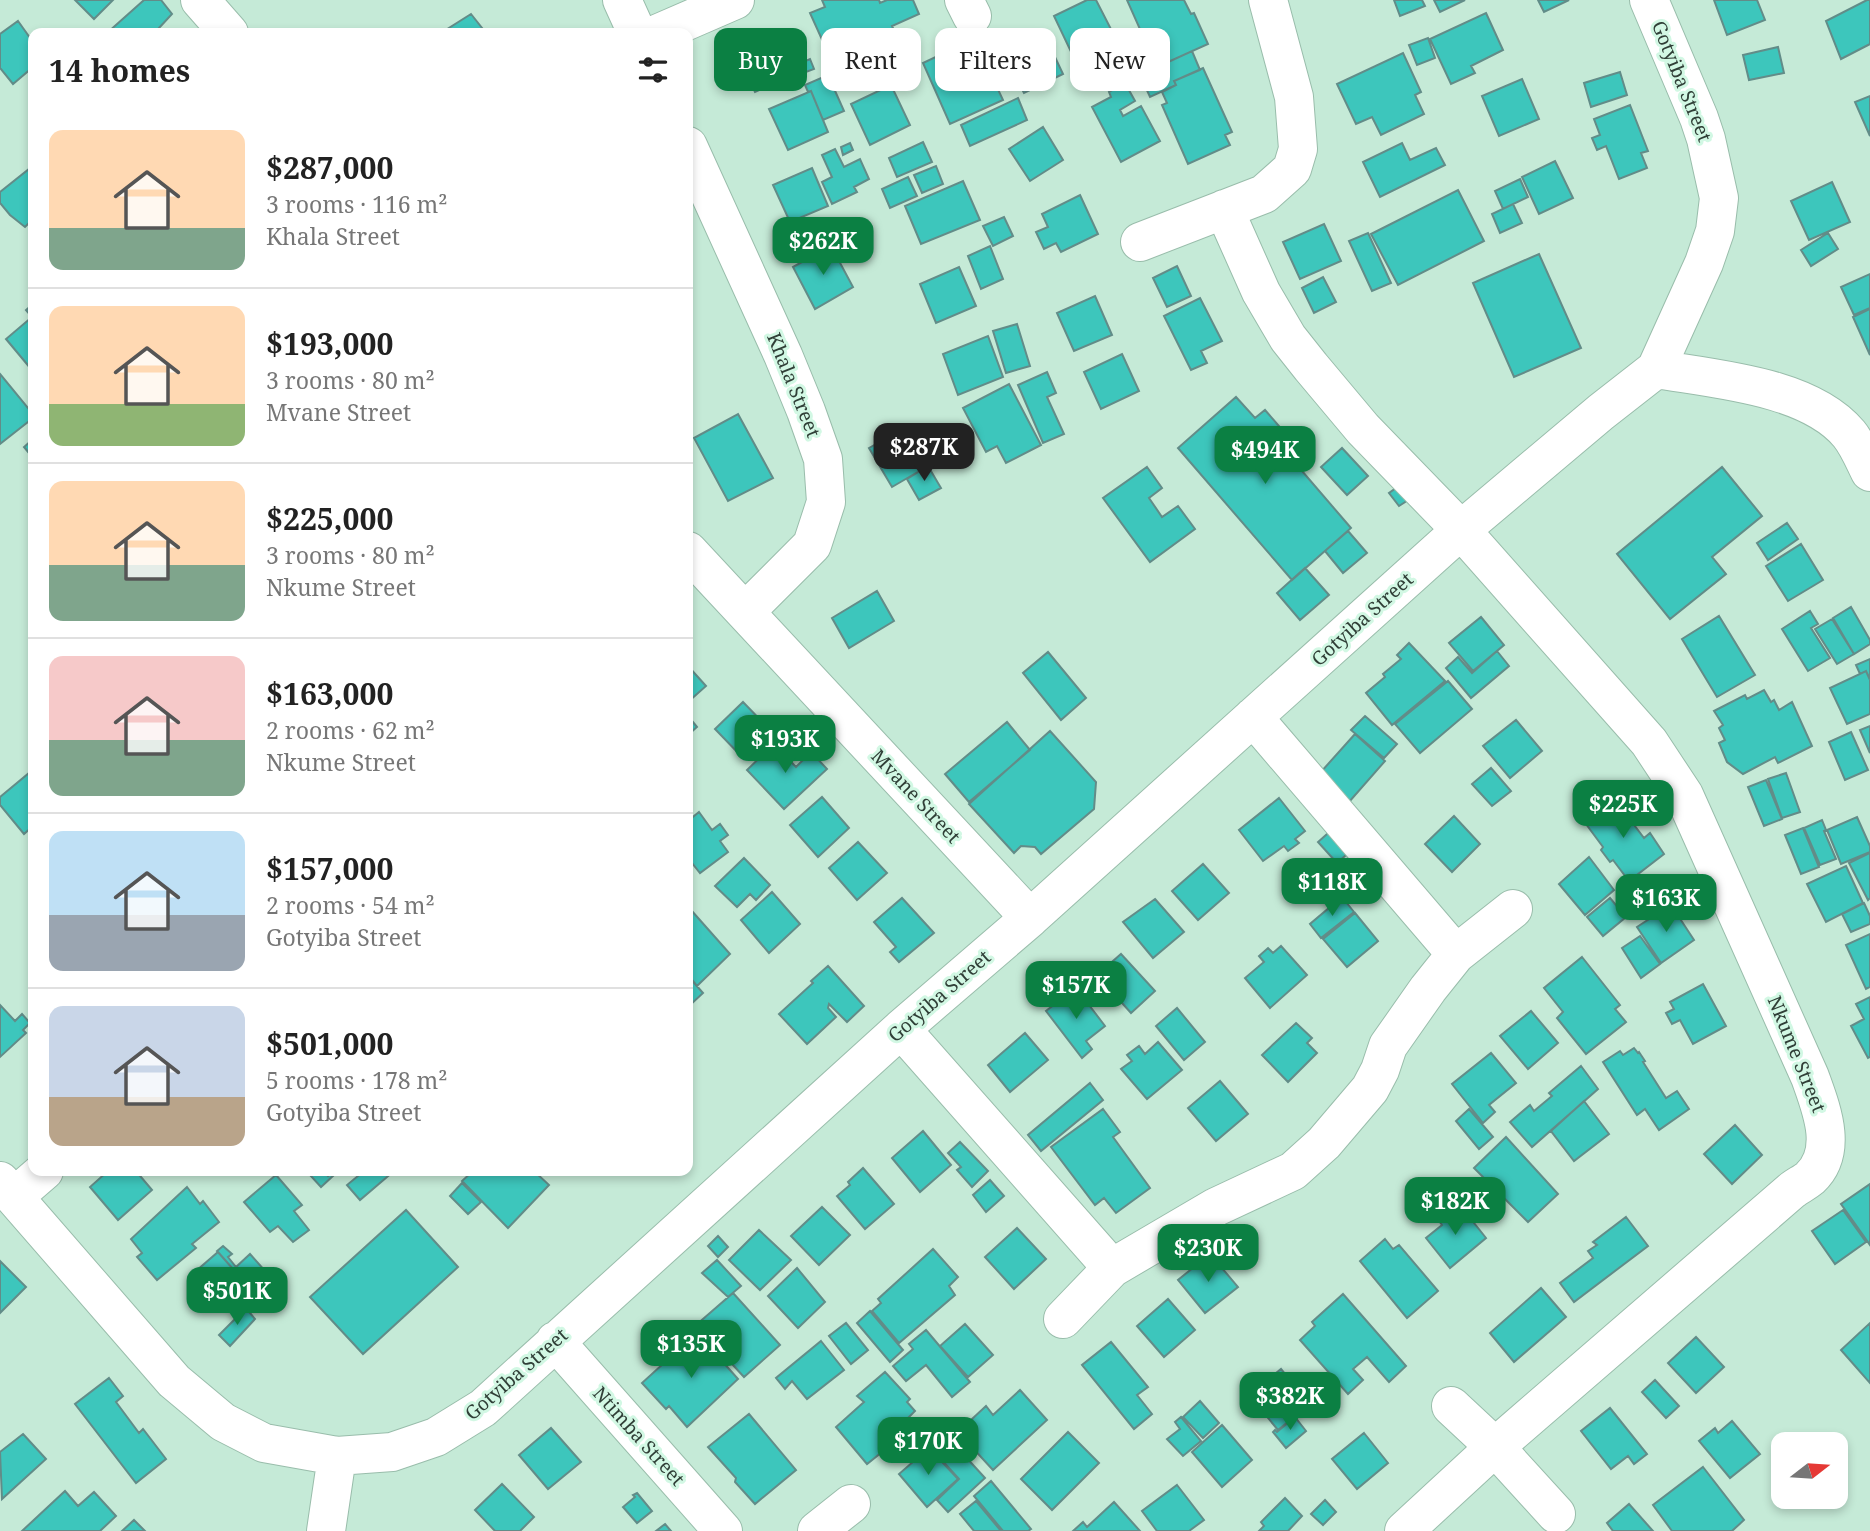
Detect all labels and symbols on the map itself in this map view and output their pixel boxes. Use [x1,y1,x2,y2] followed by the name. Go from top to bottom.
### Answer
[1646,17,1718,146] street label: Gotyiba Street
[774,218,872,277] pin: $262K
[761,329,827,441] street label: Khala Street
[875,424,973,483] pin: $287K
[1216,426,1314,486] pin: $494K
[1306,566,1419,672] street label: Gotyiba Street
[736,716,834,775] pin: $193K
[866,743,967,849] street label: Mvane Street
[1574,780,1672,840] pin: $225K
[1283,858,1381,918] pin: $118K
[1617,874,1715,934] pin: $163K
[882,944,996,1048] street label: Gotyiba Street
[1027,962,1125,1021] pin: $157K
[1762,992,1832,1117] street label: Nkume Street
[1406,1178,1504,1237] pin: $182K
[1159,1224,1257,1284] pin: $230K
[188,1268,286,1327] pin: $501K
[642,1320,740,1380] pin: $135K
[459,1322,573,1426] street label: Gotyiba Street
[1241,1372,1339,1432] pin: $382K
[587,1381,691,1492] street label: Ntimba Street
[879,1418,977,1477] pin: $170K
[1771,1432,1848,1508] north arrow

